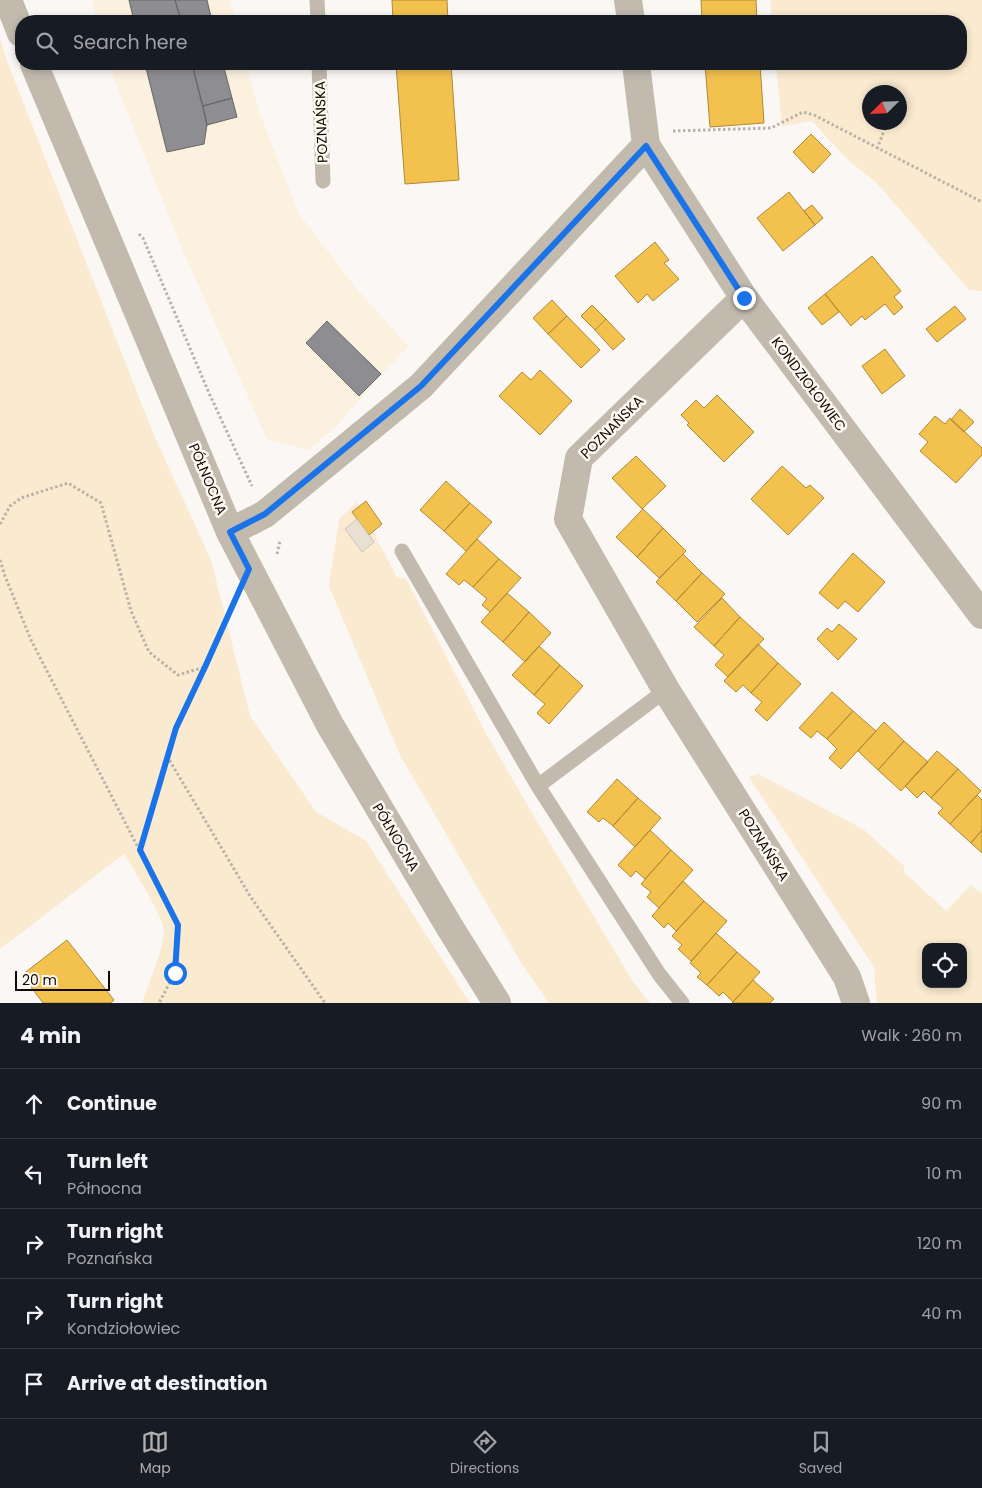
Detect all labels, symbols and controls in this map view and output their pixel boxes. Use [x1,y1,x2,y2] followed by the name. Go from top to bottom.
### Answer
[15,15,967,70] search box
[33,29,61,57] icon: search
[73,29,187,56] text: Search here
[310,81,332,163] street label: POZNAŃSKA
[862,85,907,130] north arrow
[733,287,756,310] route end
[767,333,851,435] street label: KONDZIOŁOWIEC
[576,391,648,463] street label: POZNAŃSKA
[184,440,232,518] street label: PÓŁNOCNA
[368,799,424,875] street label: PÓŁNOCNA
[734,805,794,885] street label: POZNAŃSKA
[922,943,967,988] map controls
[922,943,967,988] button: locate
[164,962,187,985] route start
[15,968,110,991] scale bar
[22,970,57,990] text: 20 m
[20,1021,81,1050] text: 4 min
[861,1024,962,1047] text: Walk · 260 m
[20,1090,48,1118] icon: ahead
[67,1090,157,1117] text: Continue
[921,1092,962,1115] text: 90 m
[67,1148,148,1175] text: Turn left
[20,1160,48,1188] icon: left
[926,1162,962,1185] text: 10 m
[67,1177,142,1200] text: Północna
[67,1218,163,1245] text: Turn right
[20,1230,48,1258] icon: right
[917,1232,962,1255] text: 120 m
[67,1247,153,1270] text: Poznańska
[67,1288,163,1315] text: Turn right
[20,1300,48,1328] icon: right
[921,1302,962,1325] text: 40 m
[67,1317,180,1340] text: Kondziołowiec
[20,1370,48,1398] icon: arrive
[67,1370,268,1397] text: Arrive at destination
[140,1428,171,1479] tab: Map
[450,1428,519,1479] tab: Directions
[799,1428,842,1479] tab: Saved

